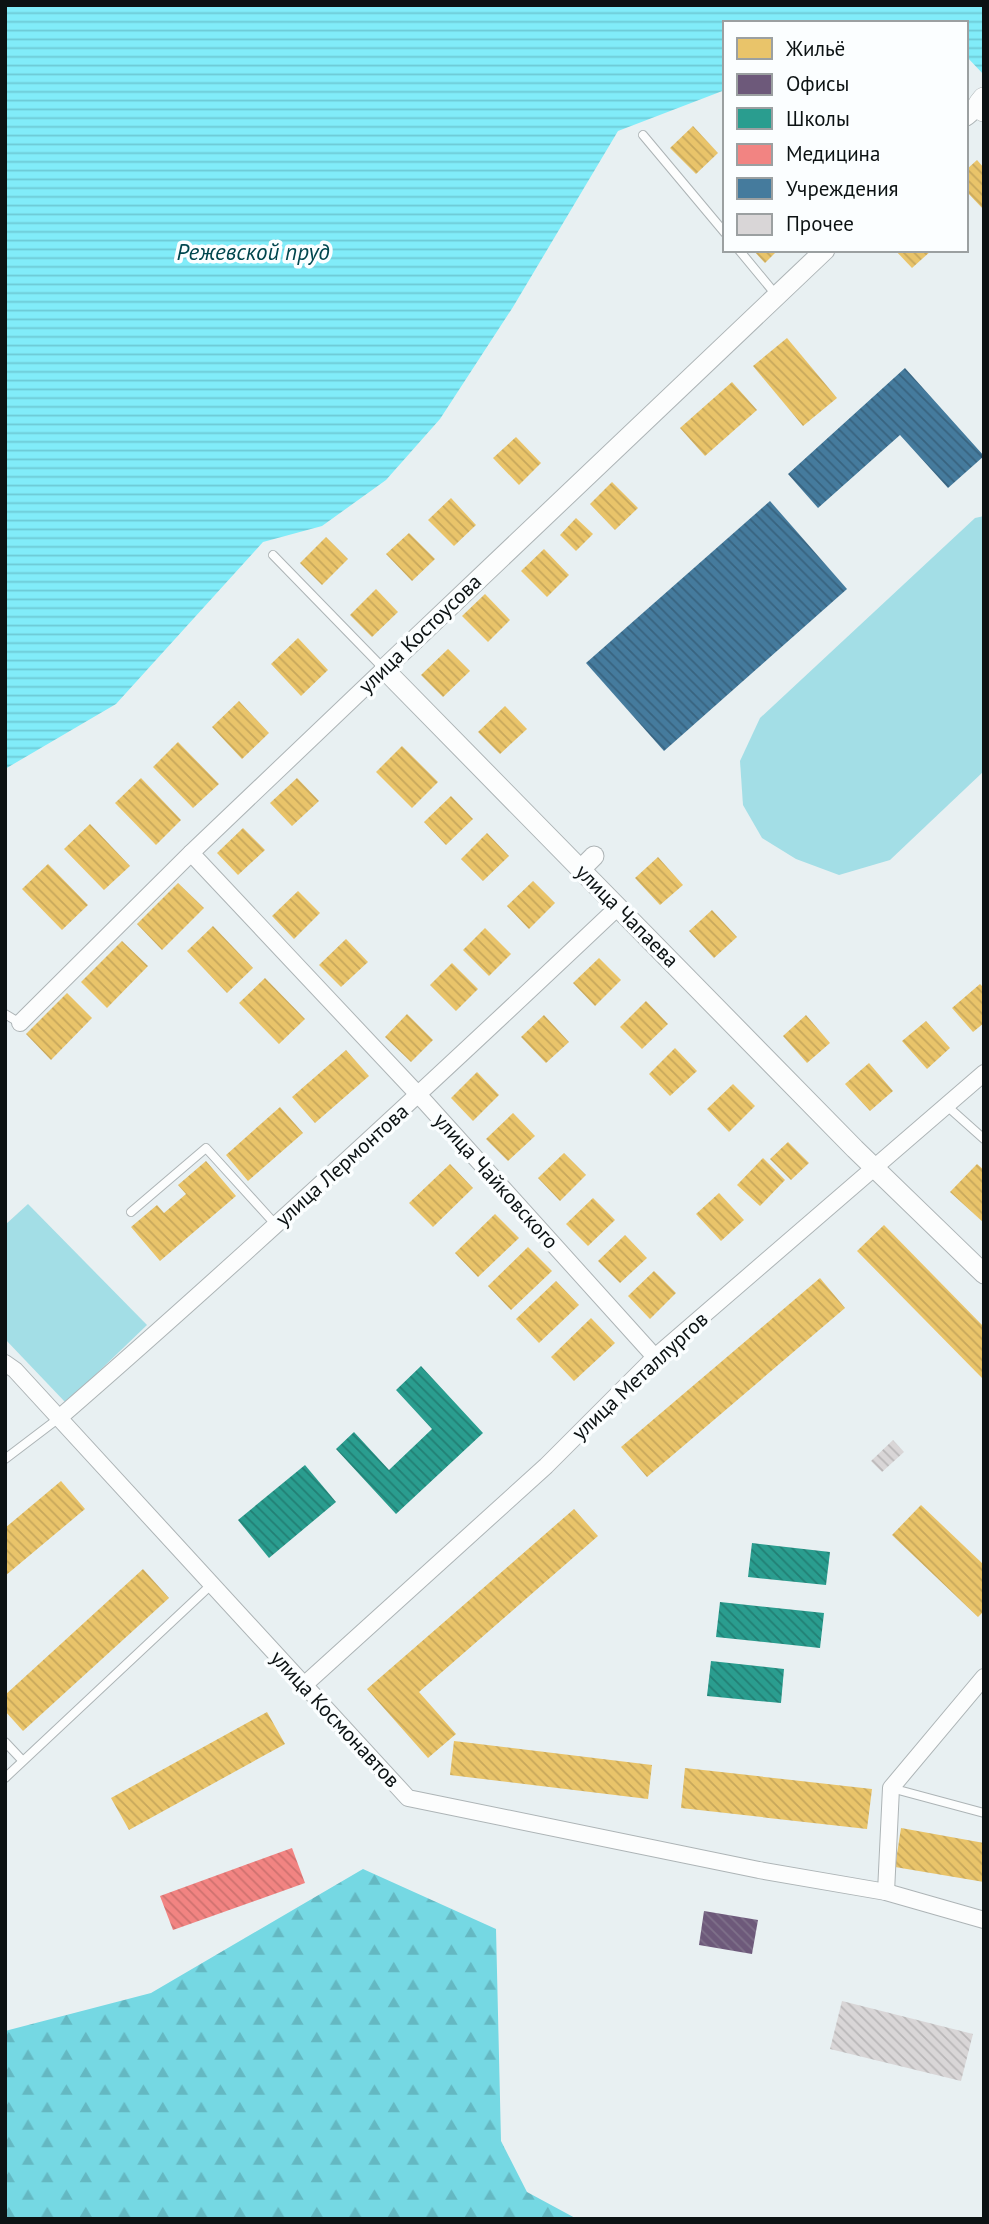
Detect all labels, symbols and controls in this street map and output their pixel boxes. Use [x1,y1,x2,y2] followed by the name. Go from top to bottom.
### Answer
[723,21,968,252] legend
[785,35,845,62] text: Жильё
[786,70,849,97] text: Офисы
[786,105,850,132] text: Школы
[786,140,880,167] text: Медицина
[786,175,899,202] text: Учреждения
[786,210,854,237] text: Прочее
[176,237,330,266] water label: Режевской пруд
[352,568,487,699] street label: улица Костоусова
[570,858,685,973] street label: улица Чапаева
[269,1098,414,1232] street label: улица Лермонтова
[428,1107,565,1254] street label: улица Чайковского
[566,1306,713,1446] street label: улица Металлургов
[265,1644,406,1793] street label: улица Космонавтов

